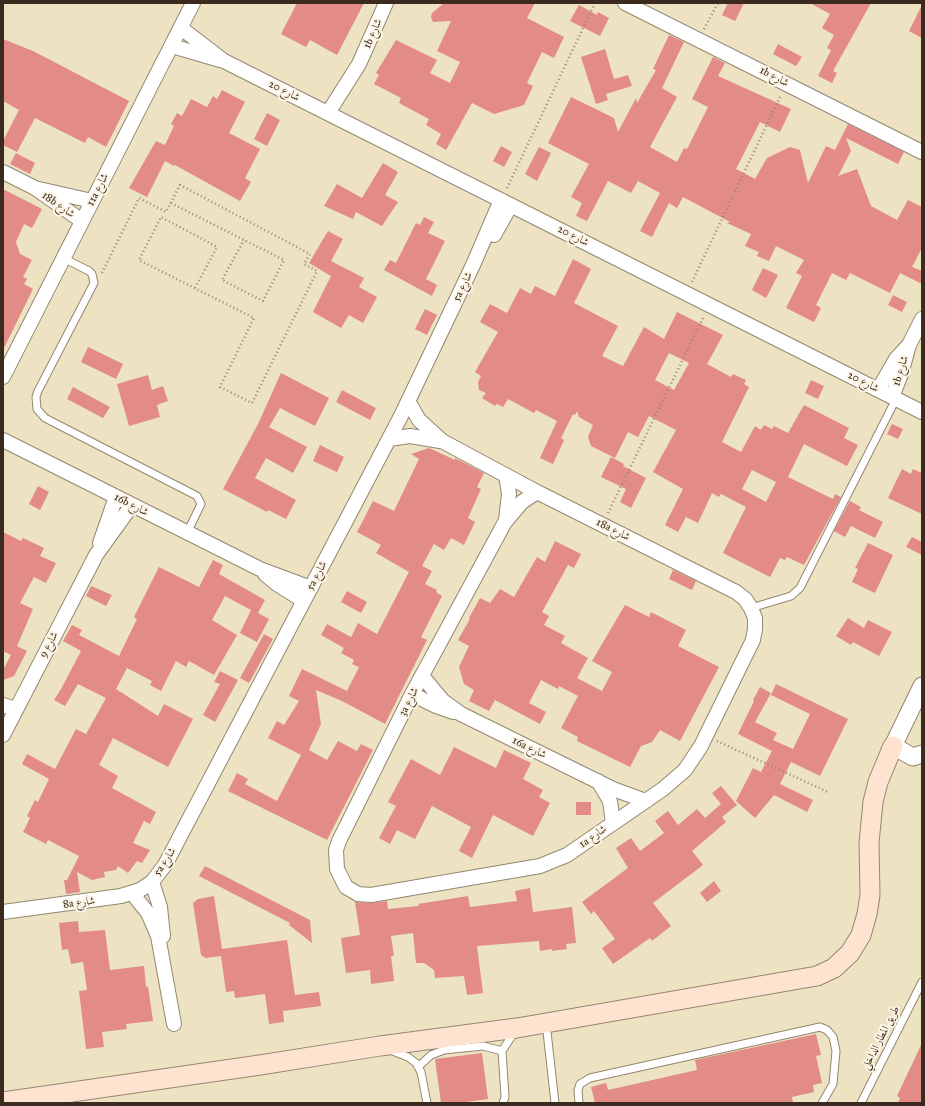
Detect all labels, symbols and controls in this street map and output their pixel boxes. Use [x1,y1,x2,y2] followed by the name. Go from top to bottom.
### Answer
[361,17,385,51] street label: 1b شارع
[757,64,791,90] street label: 1b شارع
[266,78,302,104] street label: شارع 20
[84,171,112,209] street label: 11a شارع
[39,189,77,221] street label: 18b شارع
[555,223,591,249] street label: شارع 20
[450,270,476,304] street label: 5a شارع
[890,354,912,388] street label: 1b شارع
[845,369,881,395] street label: شارع 20
[112,491,150,519] street label: 16b شارع
[594,516,632,544] street label: 18a شارع
[304,559,330,593] street label: 5a شارع
[37,630,61,660] street label: شارع 9
[396,685,422,719] street label: 3a شارع
[510,734,548,762] street label: 16a شارع
[577,823,609,851] street label: 1a شارع
[151,845,179,879] street label: 5a شارع
[62,895,96,911] street label: 8a شارع
[859,1004,903,1072] street label: طريق المطار الداخلي

